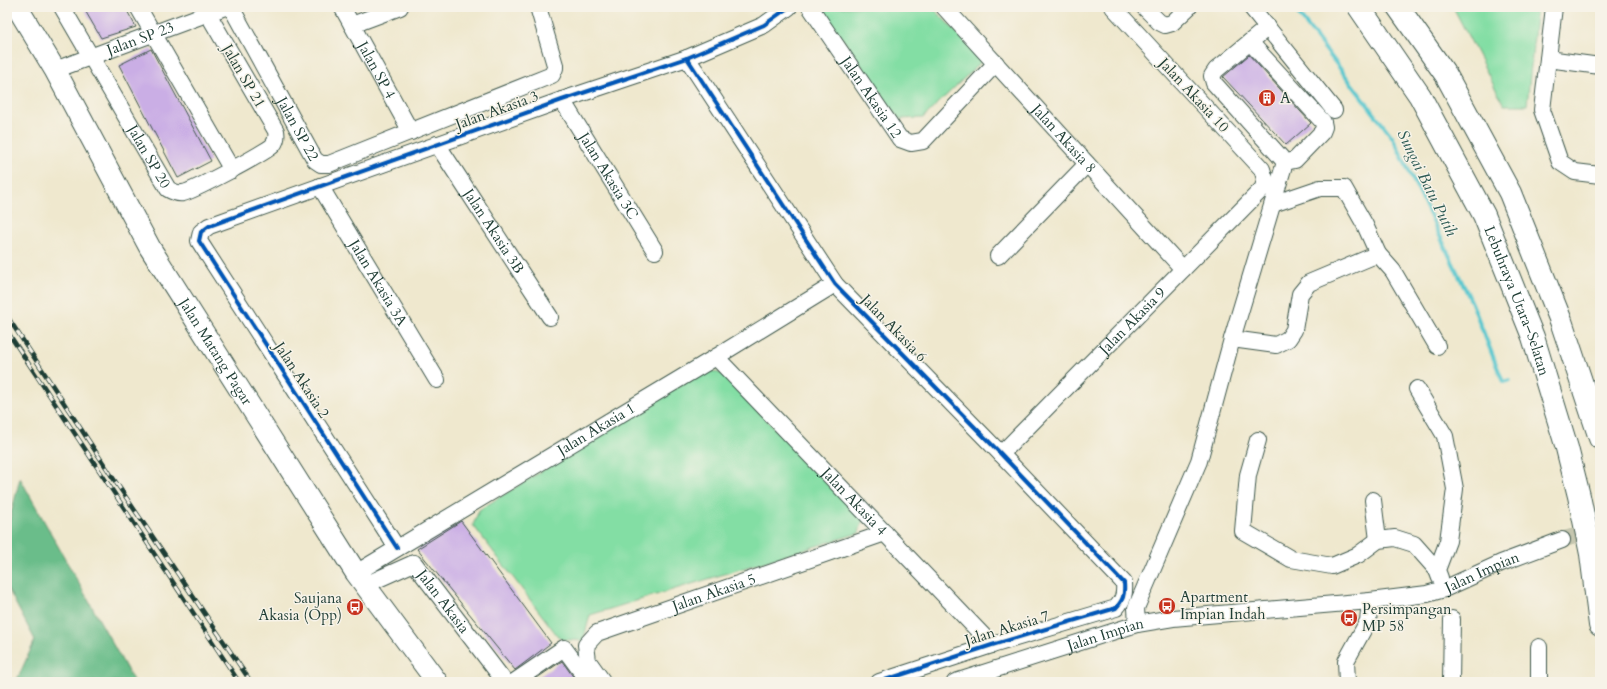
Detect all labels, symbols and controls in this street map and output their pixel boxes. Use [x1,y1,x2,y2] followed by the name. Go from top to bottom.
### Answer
[102,17,177,61] street label: Jalan SP 23
[352,36,401,103] street label: Jalan SP 4
[217,39,270,111] street label: Jalan SP 21
[835,51,907,142] street label: Jalan Akasia 12
[1153,52,1234,137] street label: Jalan Akasia 10
[451,86,541,135] street label: Jalan Akasia 3
[1257,88,1277,108] building icon: A
[1280,88,1291,108] place label: A
[271,91,324,165] street label: Jalan SP 22
[1026,98,1101,177] street label: Jalan Akasia 8
[122,119,176,192] street label: Jalan SP 20
[1392,126,1462,240] water label: Sungai Batu Putih
[573,127,643,223] street label: Jalan Akasia 3C
[458,183,529,277] street label: Jalan Akasia 3B
[1479,223,1554,379] street label: Lebuhraya Utara–Selatan
[344,234,412,330] street label: Jalan Akasia 3A
[1093,283,1170,360] street label: Jalan Akasia 9
[855,288,932,366] street label: Jalan Akasia 6
[173,293,257,409] street label: Jalan Matang Pagar
[269,336,334,422] street label: Jalan Akasia 2
[552,398,639,461] street label: Jalan Akasia 1
[816,462,892,540] street label: Jalan Akasia 4
[1440,547,1522,598] street label: Jalan Impian
[411,564,474,638] street label: Jalan Akasia
[668,569,758,617] street label: Jalan Akasia 5
[1180,587,1266,624] place label: Apartment Impian Indah
[259,588,343,625] place label: Saujana Akasia (Opp)
[1157,596,1177,616] bus stop icon: Apartment Impian Indah
[345,597,365,617] bus stop icon: Saujana Akasia (Opp)
[1362,599,1452,636] place label: Persimpangan MP 58
[961,606,1052,651] street label: Jalan Akasia 7
[1339,608,1359,628] bus stop icon: Persimpangan MP 58
[1063,613,1146,656] street label: Jalan Impian

